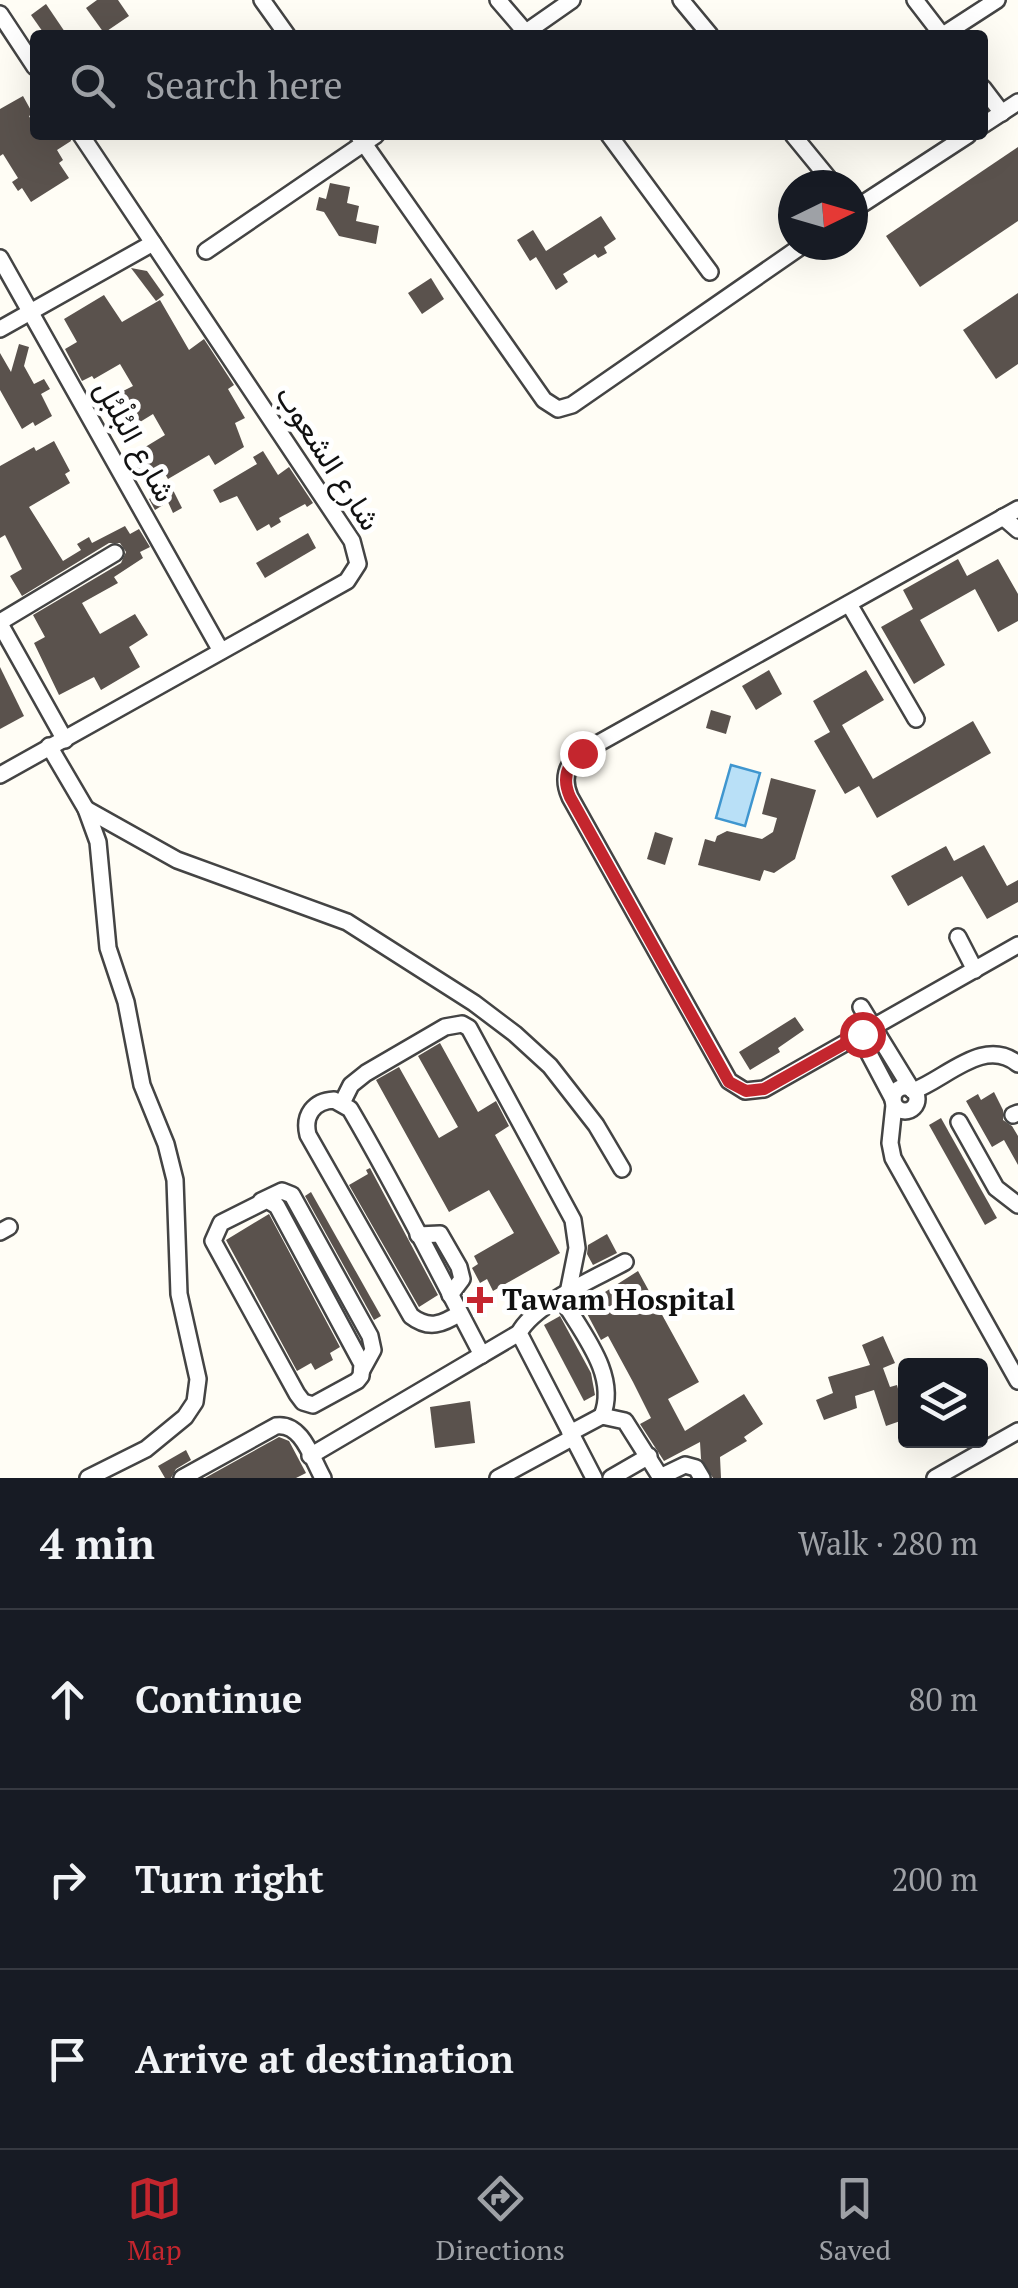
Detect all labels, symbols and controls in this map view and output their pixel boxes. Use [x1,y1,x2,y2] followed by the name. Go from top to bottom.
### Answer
[30,30,988,140] search box
[65,58,120,113] icon: search
[145,60,343,110] text: Search here
[778,170,868,260] north arrow
[85,372,186,509] street label: شارع البُلْبُل
[266,377,391,538] street label: شارع الشعوب
[560,731,606,777] route end
[840,1012,886,1058] route start
[502,1279,735,1319] place label: Tawam Hospital
[467,1287,493,1313] marker: Tawam Hospital
[898,1358,988,1448] map controls
[898,1358,988,1448] button: layers
[40,1515,155,1571] text: 4 min
[798,1522,978,1564] text: Walk · 280 m
[40,1672,95,1727] icon: ahead
[135,1674,302,1724] text: Continue
[908,1678,978,1720] text: 80 m
[40,1852,95,1907] icon: right
[135,1854,324,1904] text: Turn right
[891,1858,978,1900] text: 200 m
[40,2032,95,2087] icon: arrive
[135,2034,514,2084] text: Arrive at destination
[127,2171,182,2268] tab: Map
[436,2171,565,2268] tab: Directions
[819,2171,891,2268] tab: Saved

